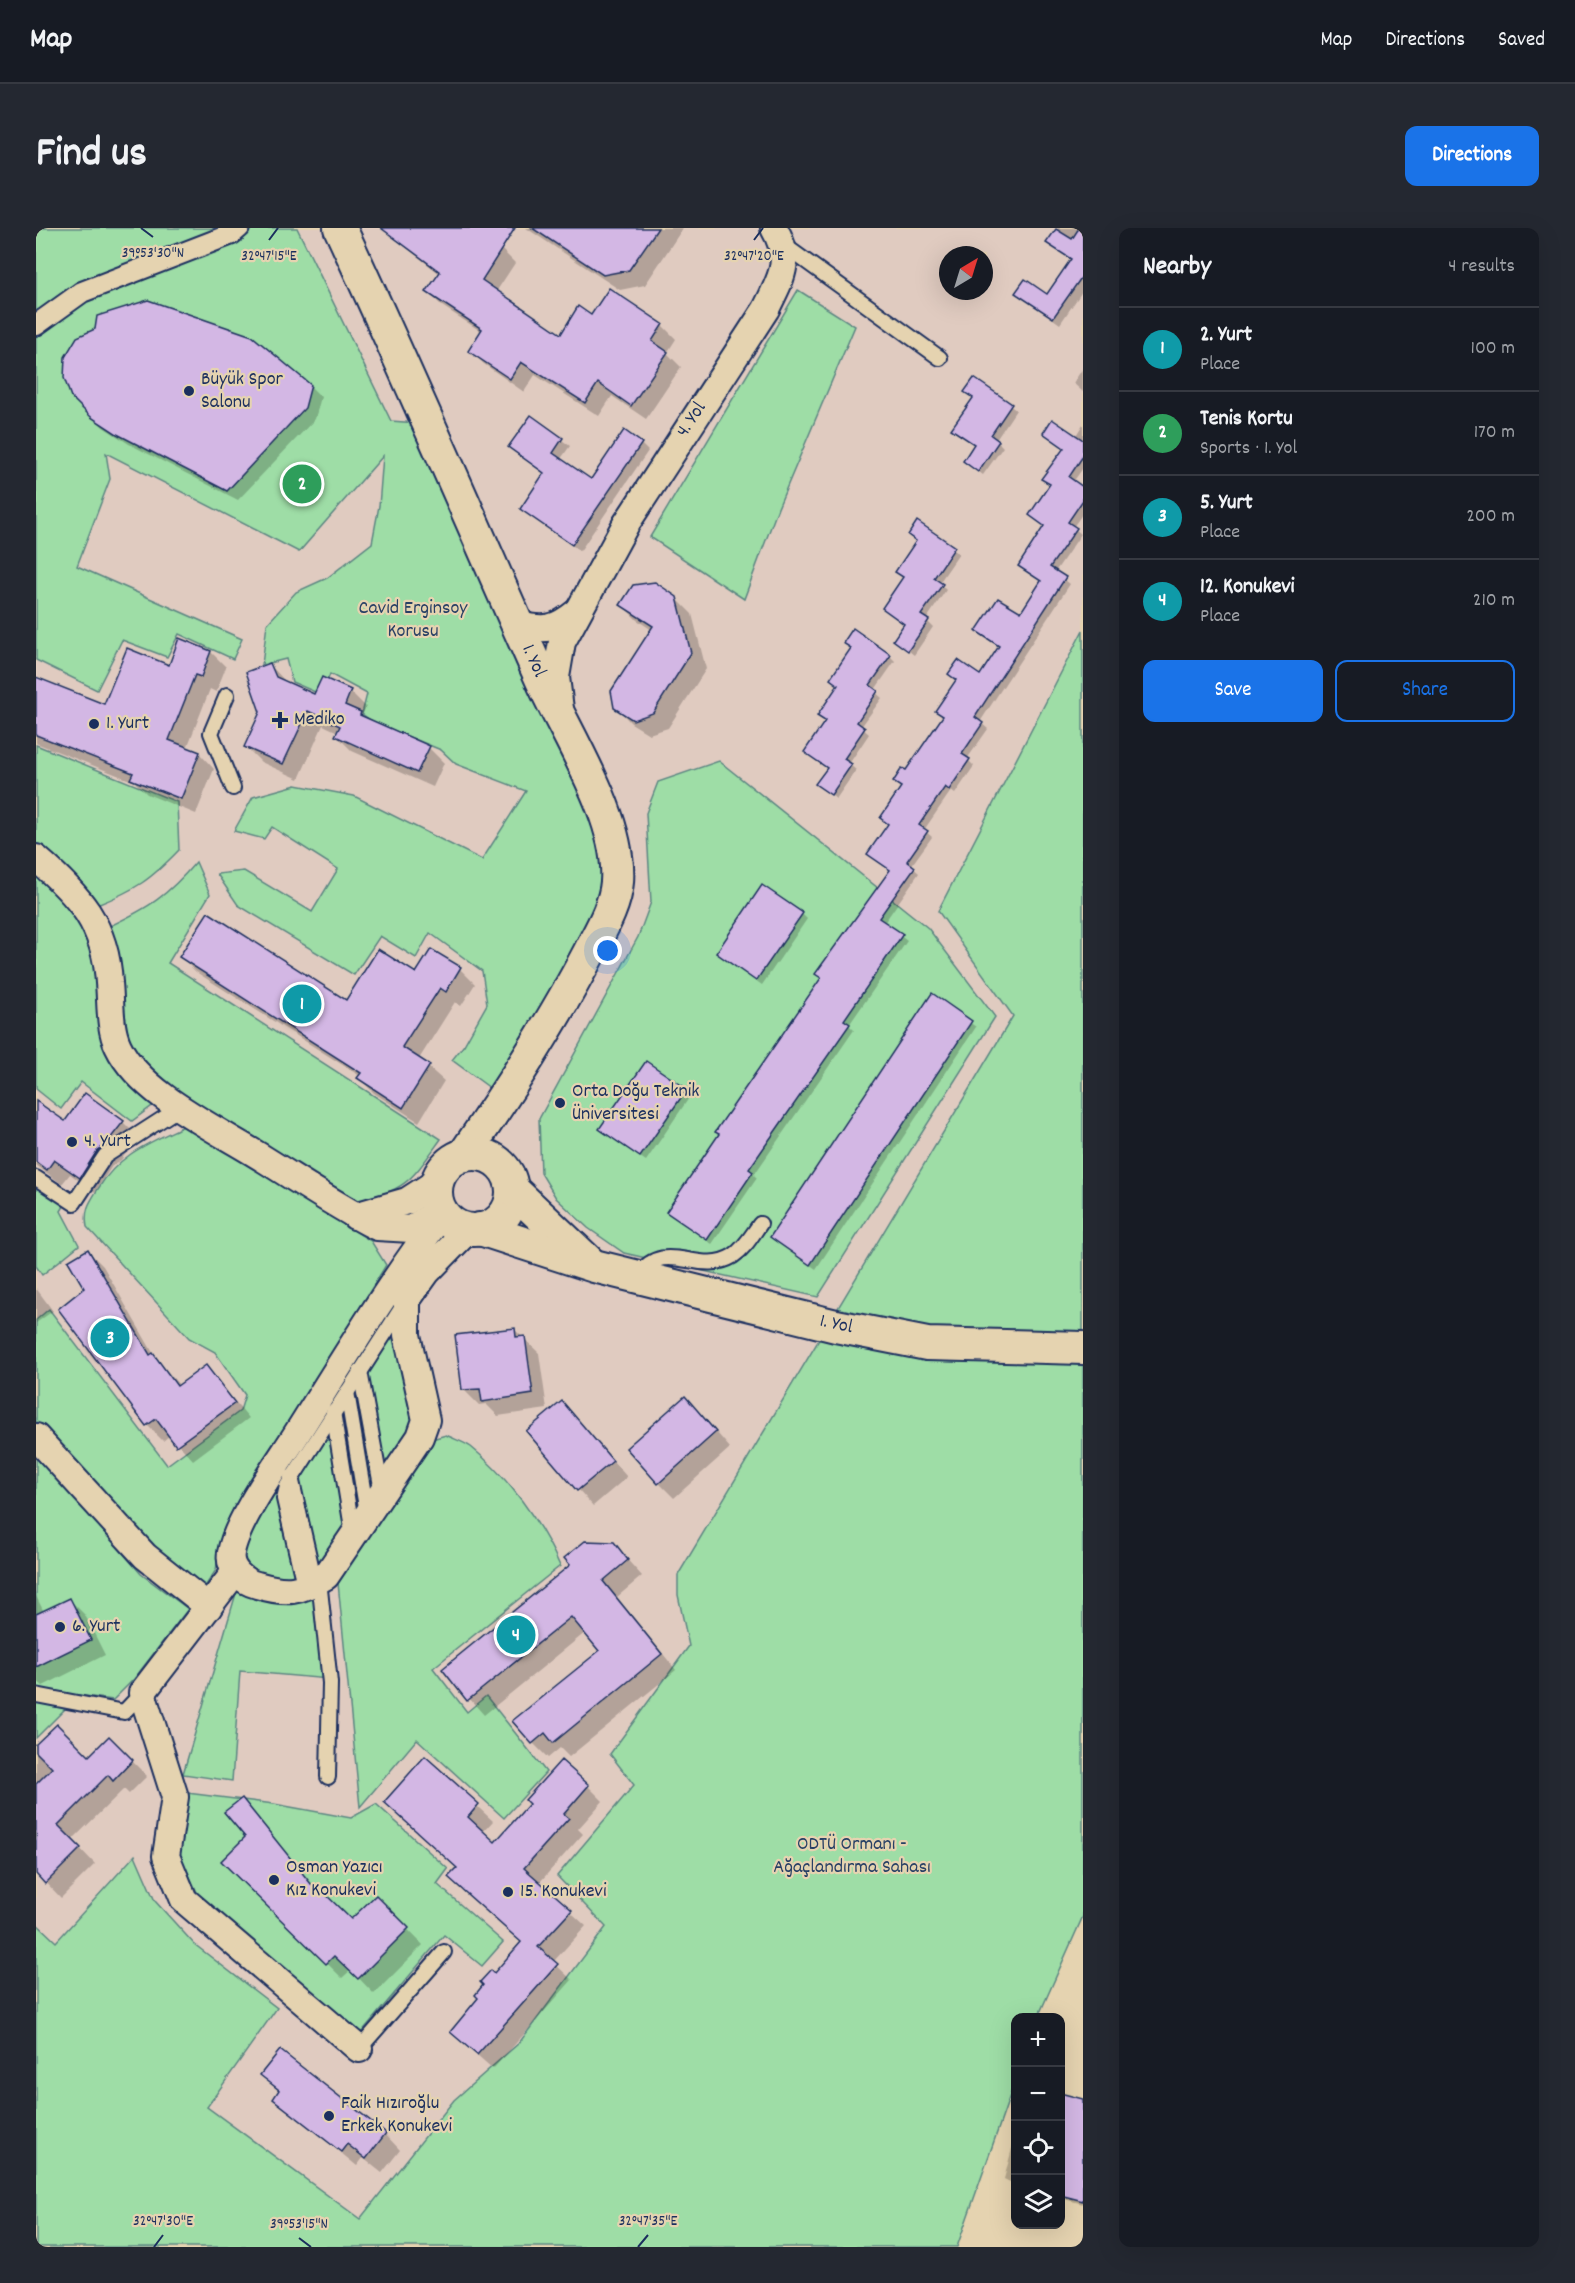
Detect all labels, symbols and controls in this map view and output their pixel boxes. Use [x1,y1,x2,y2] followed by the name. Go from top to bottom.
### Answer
[30,21,72,61] text: Map
[1321,26,1352,56] text: Map
[1385,26,1465,56] text: Directions
[1498,26,1545,56] text: Saved
[36,126,147,186] text: Find us
[1405,126,1539,186] button: Directions
[122,243,184,265] text: 39°53'30"N
[241,246,297,268] text: 32°47'15"E
[724,246,784,268] text: 32°47'20"E
[939,246,993,300] north arrow
[1143,249,1211,286] text: Nearby
[1448,253,1515,281] text: 4 results
[1200,320,1252,351] text: 2. Yurt
[1160,335,1165,363] text: 1
[1471,335,1515,363] text: 100 m
[1200,351,1240,379] text: Place
[201,366,284,417] place label: Büyük Spor Salonu
[182,384,196,398] marker: Büyük Spor Salonu
[670,397,714,443] street label: 4. Yol
[1200,404,1293,435] text: Tenis Kortu
[1158,419,1167,447] text: 2
[1474,419,1515,447] text: 170 m
[1200,435,1297,463] text: Sports · 1. Yol
[282,462,322,506] pin: 2
[1200,488,1253,519] text: 5. Yurt
[1158,503,1167,531] text: 3
[1466,503,1515,531] text: 200 m
[1200,519,1240,547] text: Place
[1200,572,1295,603] text: 12. Konukevi
[1158,587,1167,615] text: 4
[1473,587,1515,615] text: 210 m
[359,595,468,646] park label: Cavid Erginsoy Korusu
[1200,603,1240,631] text: Place
[513,640,553,682] street label: 1. Yol
[1143,660,1323,722] button: Save
[1335,660,1515,722] button: Share
[294,706,345,734] place label: Mediko
[106,710,149,738] place label: 1. Yurt
[271,711,289,729] marker: Mediko
[87,717,101,731] marker: 1. Yurt
[593,936,622,965] your location
[282,982,322,1026] pin: 1
[572,1078,700,1129] place label: Orta Doğu Teknik Üniversitesi
[553,1096,567,1110] marker: Orta Doğu Teknik Üniversitesi
[84,1128,131,1156] place label: 4. Yurt
[65,1135,79,1149] marker: 4. Yurt
[817,1308,855,1342] street label: 1. Yol
[90,1316,130,1360] pin: 3
[496,1612,536,1658] pin: 4
[72,1613,120,1641] place label: 6. Yurt
[53,1620,67,1634] marker: 6. Yurt
[773,1831,931,1882] park label: ODTÜ Ormanı - Ağaçlandırma Sahası
[286,1854,383,1905] place label: Osman Yazıcı Kız Konukevi
[267,1873,281,1887] marker: Osman Yazıcı Kız Konukevi
[520,1878,607,1906] place label: 15. Konukevi
[501,1885,515,1899] marker: 15. Konukevi
[1011,2013,1065,2229] map controls
[1011,2013,1065,2067] button: +
[1011,2067,1065,2121] button: −
[341,2090,453,2141] place label: Faik Hızıroğlu Erkek Konukevi
[322,2109,336,2123] marker: Faik Hızıroğlu Erkek Konukevi
[1011,2121,1065,2175] button: locate
[1011,2175,1065,2229] button: layers
[133,2211,193,2233] text: 32°47'30"E
[619,2211,678,2233] text: 32°47'35"E
[270,2214,328,2236] text: 39°53'15"N

